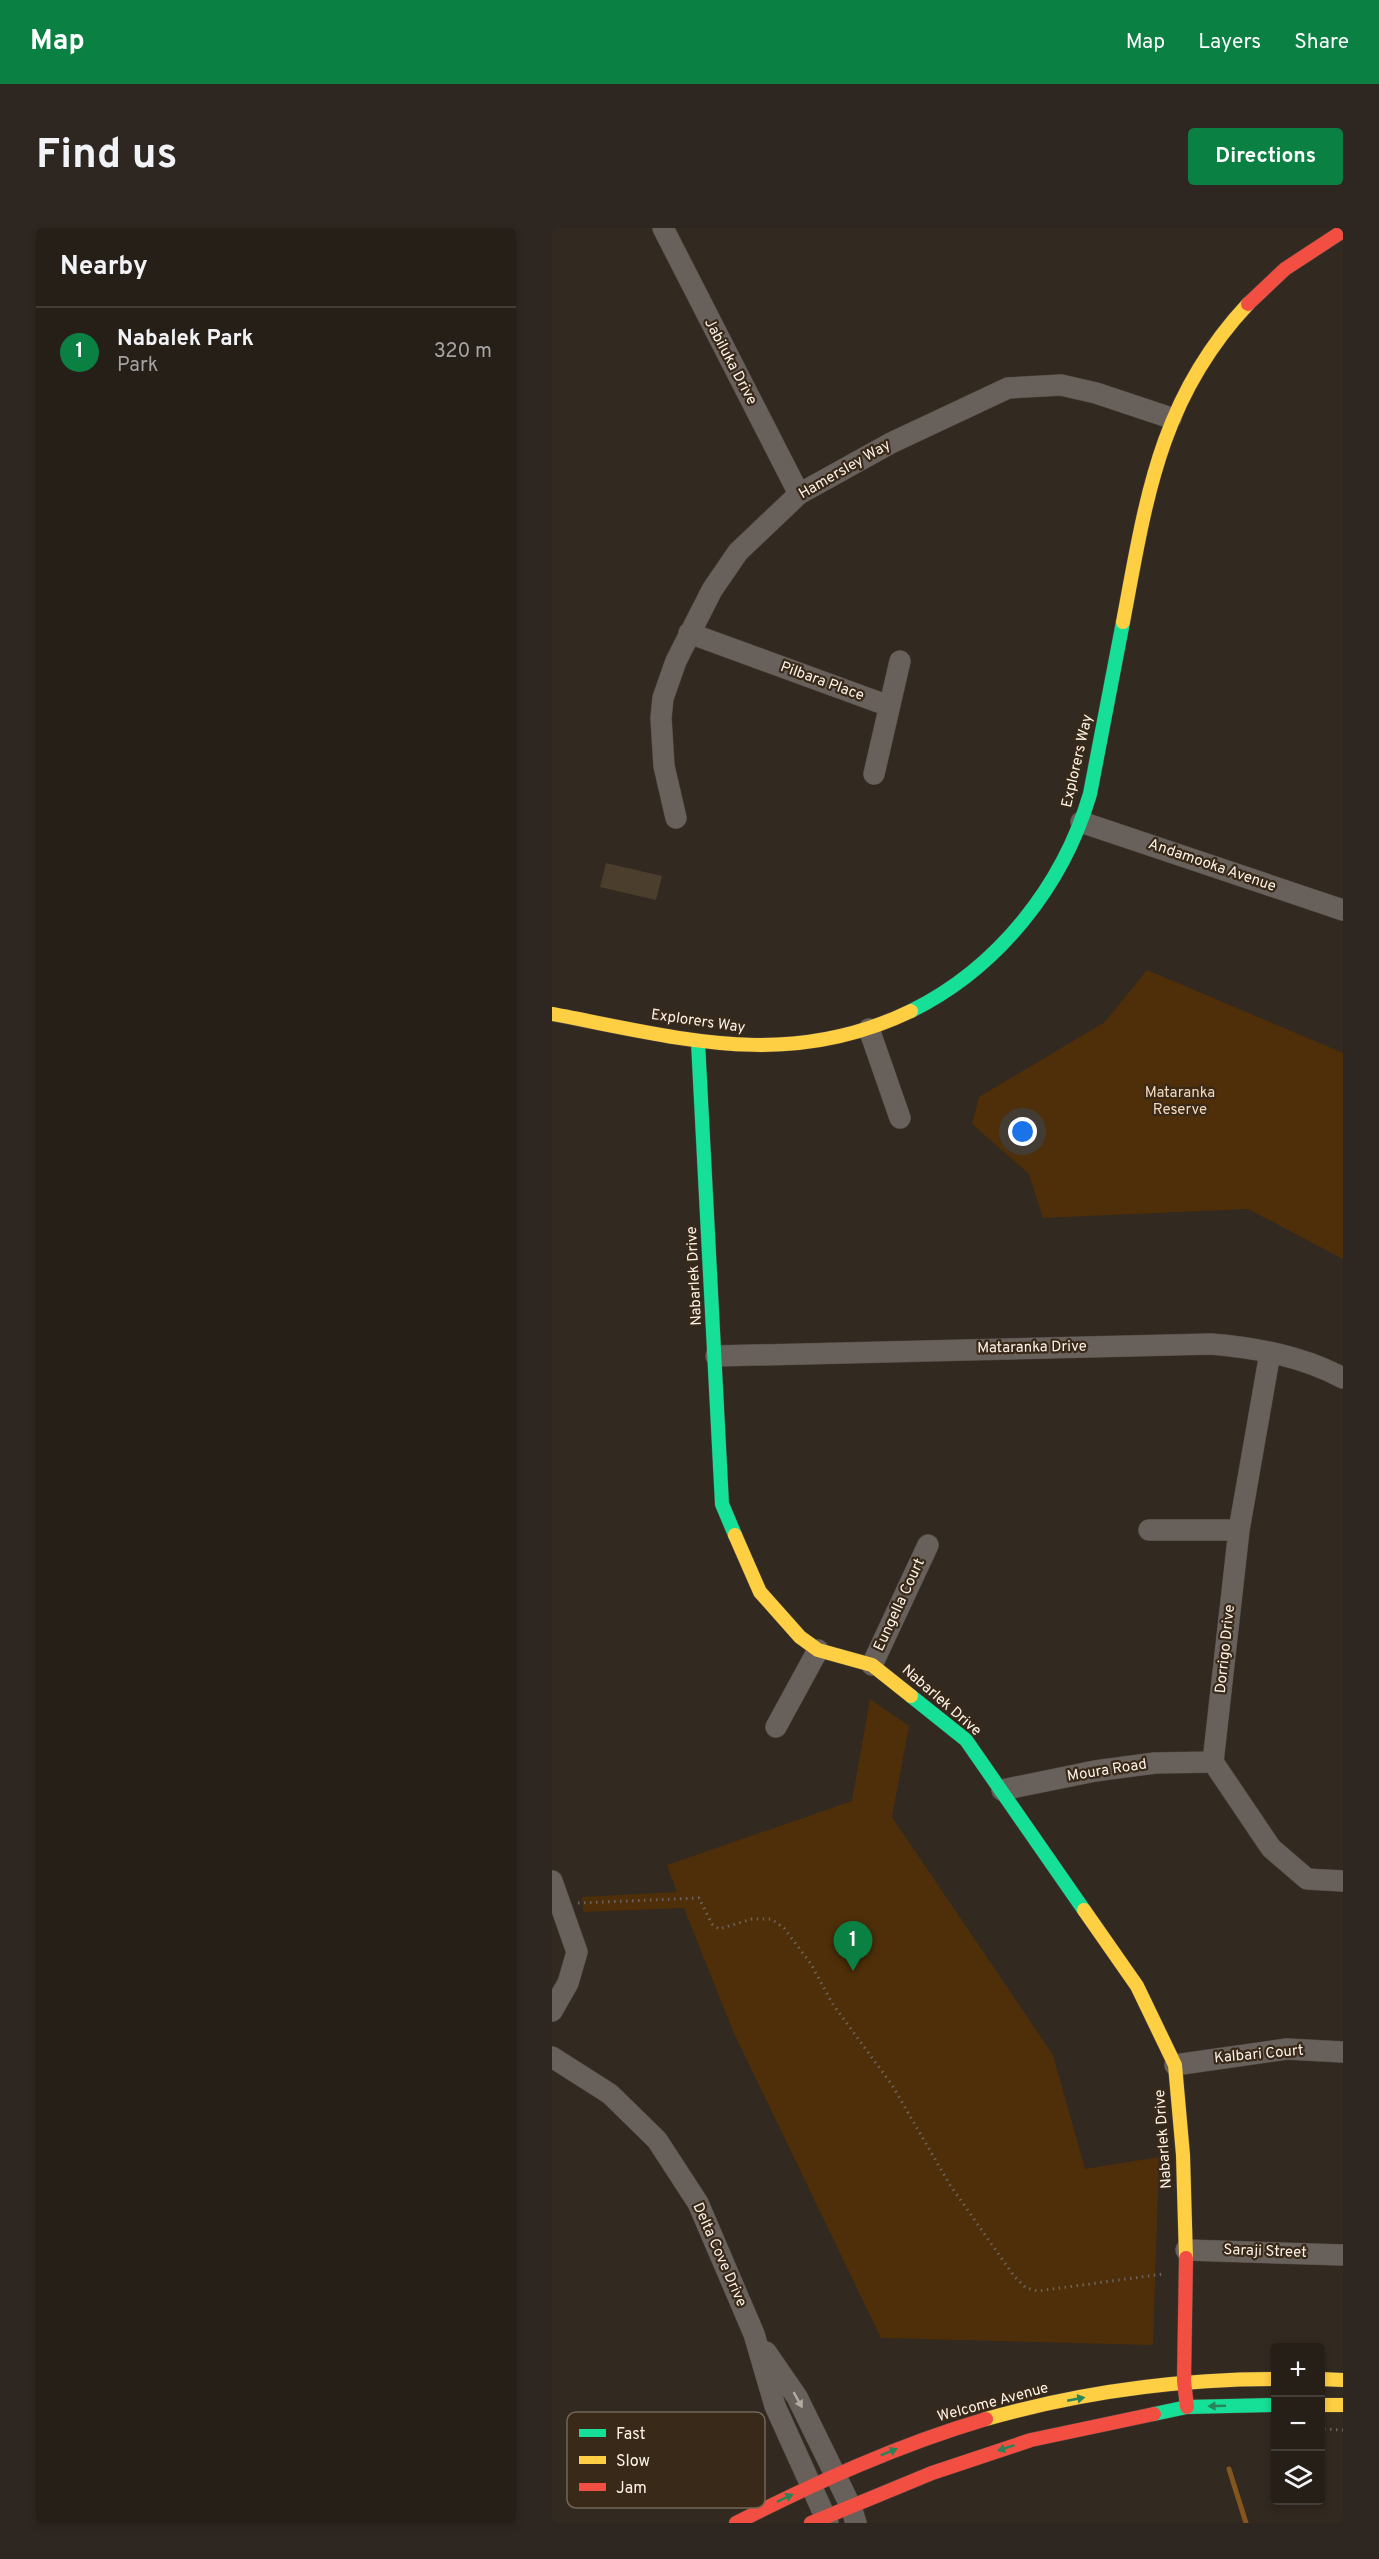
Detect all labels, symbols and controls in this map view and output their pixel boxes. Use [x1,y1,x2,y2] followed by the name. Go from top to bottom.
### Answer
[30,24,85,60] text: Map
[1126,29,1165,56] text: Map
[1198,29,1261,56] text: Layers
[1294,29,1349,56] text: Share
[1188,128,1343,185] button: Directions
[36,130,177,183] text: Find us
[60,251,148,284] text: Nearby
[699,315,761,409] street label: Jabiluka Drive
[117,326,254,353] text: Nabalek Park
[76,339,84,365] text: 1
[434,339,492,365] text: 320 m
[117,353,158,379] text: Park
[796,436,894,504] street label: Hamersley Way
[777,658,867,706] street label: Pilbara Place
[1058,712,1098,810] street label: Explorers Way
[1146,835,1278,897] street label: Andamooka Avenue
[650,1006,747,1038] street label: Explorers Way
[1145,1084,1215,1120] park label: Mataranka Reserve
[1008,1117,1037,1146] your location
[683,1226,707,1326] street label: Nabarlek Drive
[977,1338,1087,1358] street label: Mataranka Drive
[870,1556,930,1654] street label: Eungella Court
[1212,1603,1240,1695] street label: Dorrigo Drive
[897,1661,985,1741] street label: Nabarlek Drive
[1066,1755,1148,1787] street label: Moura Road
[834,1922,872,1971] pin: 1
[1213,2042,1305,2068] street label: Kalbari Court
[1151,2089,1177,2189] street label: Nabarlek Drive
[688,2200,750,2310] street label: Delta Cove Drive
[1223,2241,1307,2263] street label: Saraji Street
[1271,2343,1325,2505] map controls
[1271,2343,1325,2397] button: +
[935,2379,1051,2427] street label: Welcome Avenue
[793,2392,803,2409] one-way arrow
[1067,2394,1086,2403] one-way arrow
[1271,2397,1325,2451] button: −
[1208,2401,1227,2411] one-way arrow
[567,2412,765,2508] legend
[616,2425,646,2445] text: Fast
[997,2444,1015,2454] one-way arrow
[880,2447,898,2456] one-way arrow
[1271,2451,1325,2505] button: layers
[616,2452,650,2472] text: Slow
[616,2479,647,2499] text: Jam
[777,2494,794,2503] one-way arrow

